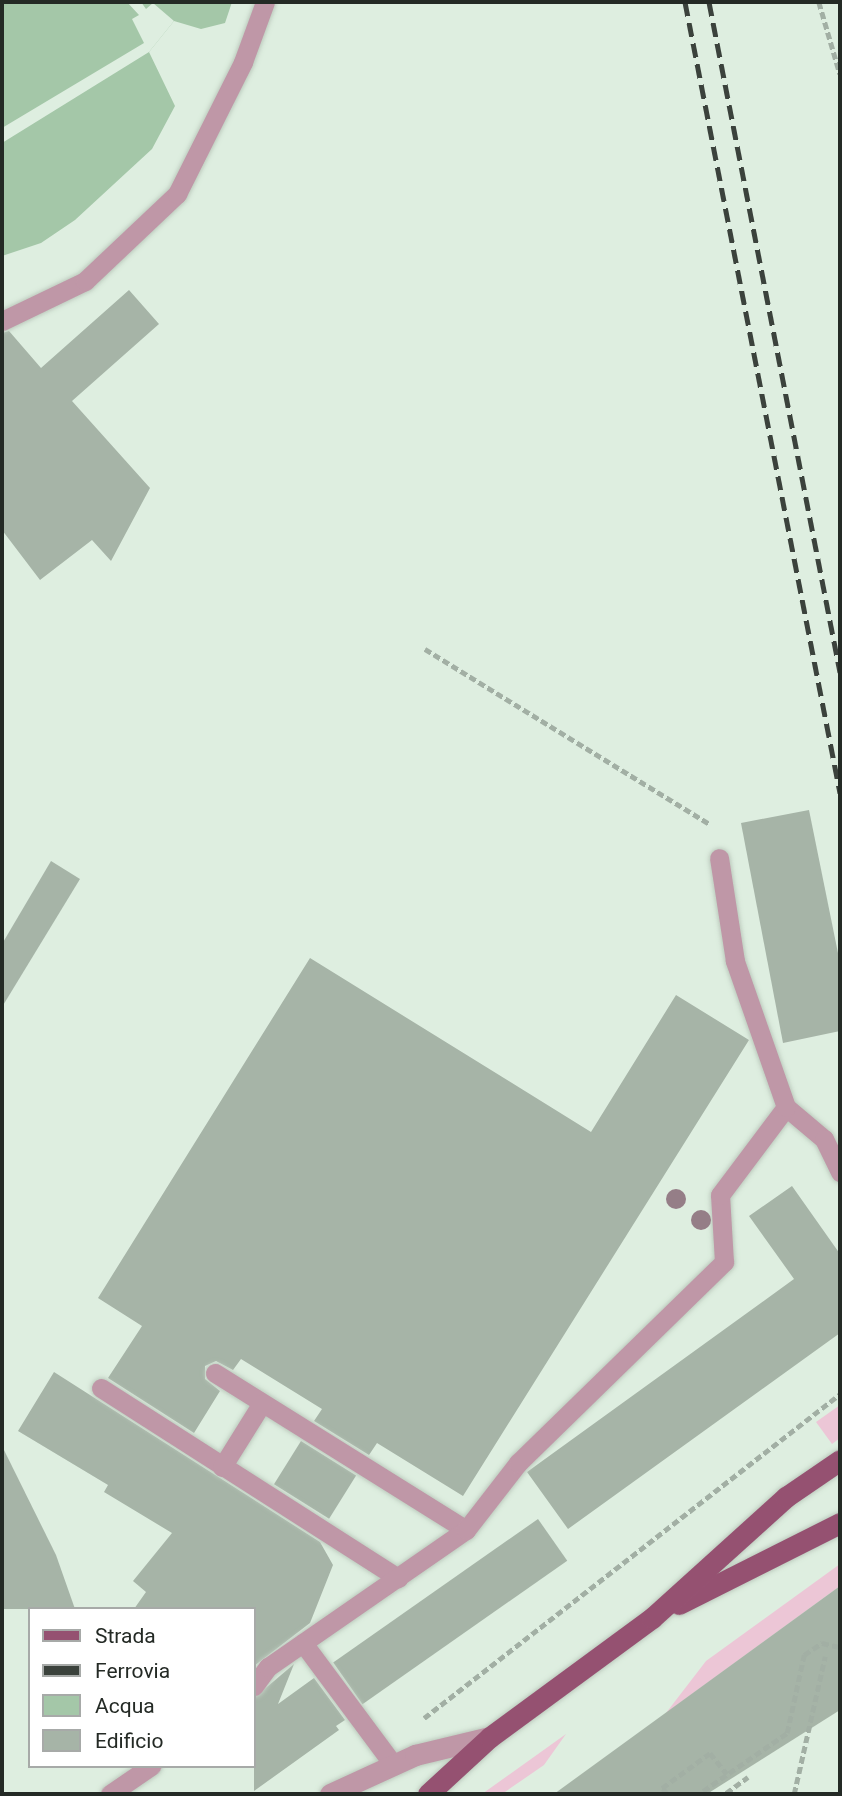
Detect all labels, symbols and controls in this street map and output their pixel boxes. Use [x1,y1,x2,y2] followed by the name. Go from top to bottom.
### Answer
[28,1607,256,1768] legend
[95,1624,156,1648] text: Strada
[95,1659,170,1683] text: Ferrovia
[95,1694,155,1718] text: Acqua
[95,1729,163,1753] text: Edificio

